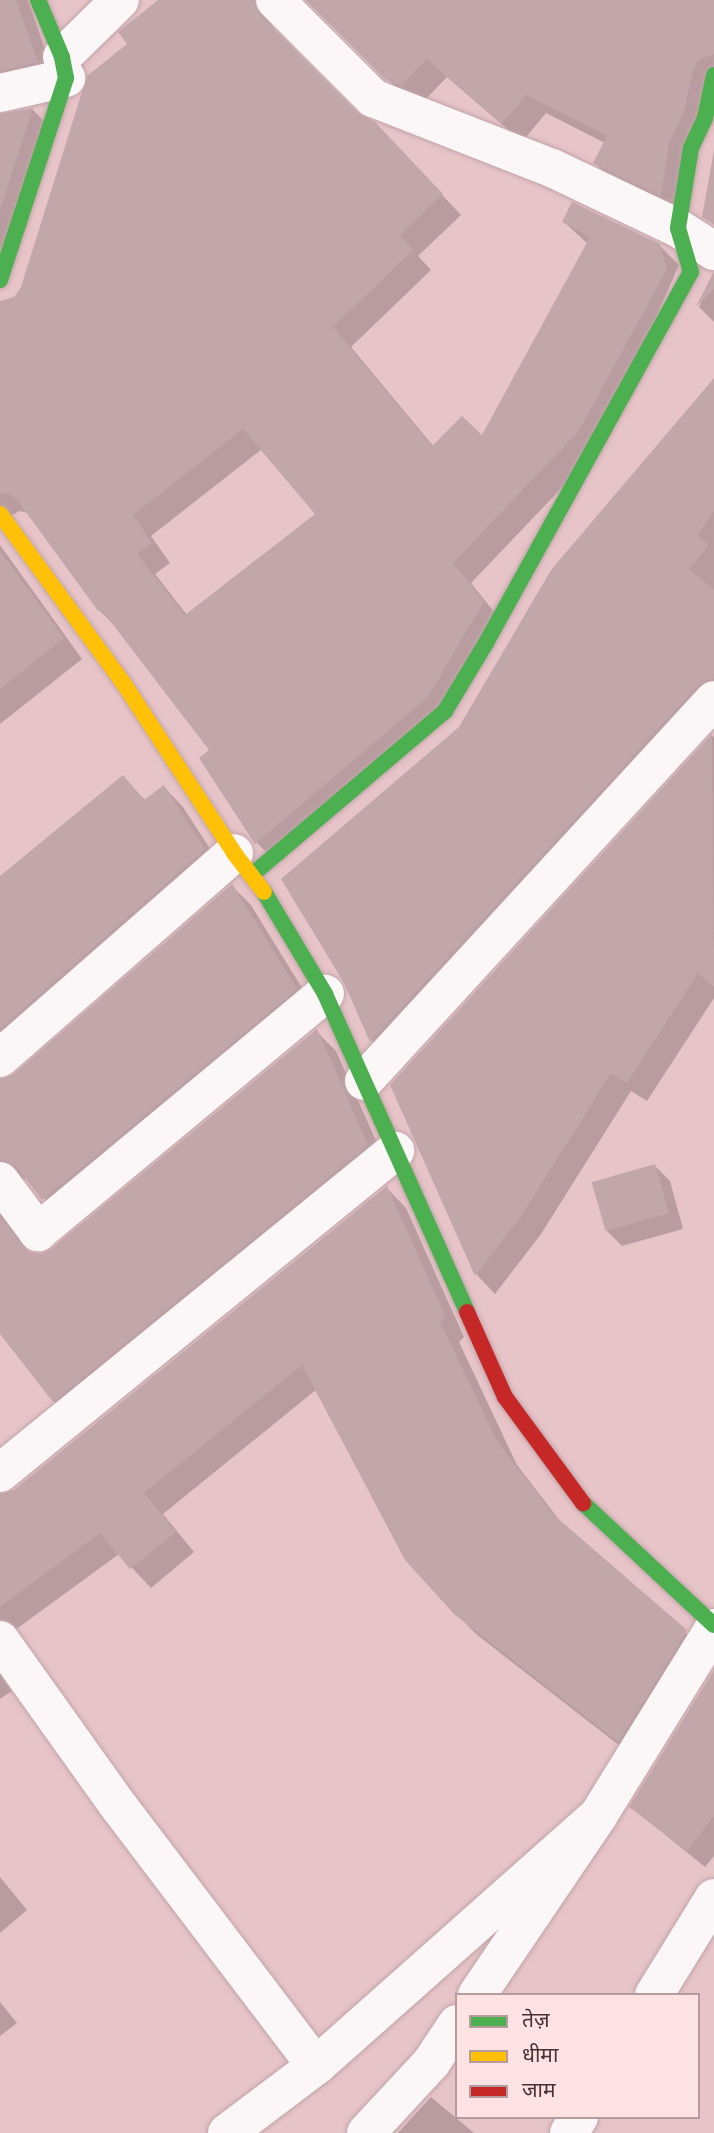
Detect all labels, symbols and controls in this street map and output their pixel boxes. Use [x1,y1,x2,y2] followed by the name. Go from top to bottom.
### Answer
[455,1993,700,2119] legend
[522,2007,550,2033] text: तेज़
[522,2042,558,2068] text: धीमा
[522,2077,556,2103] text: जाम

